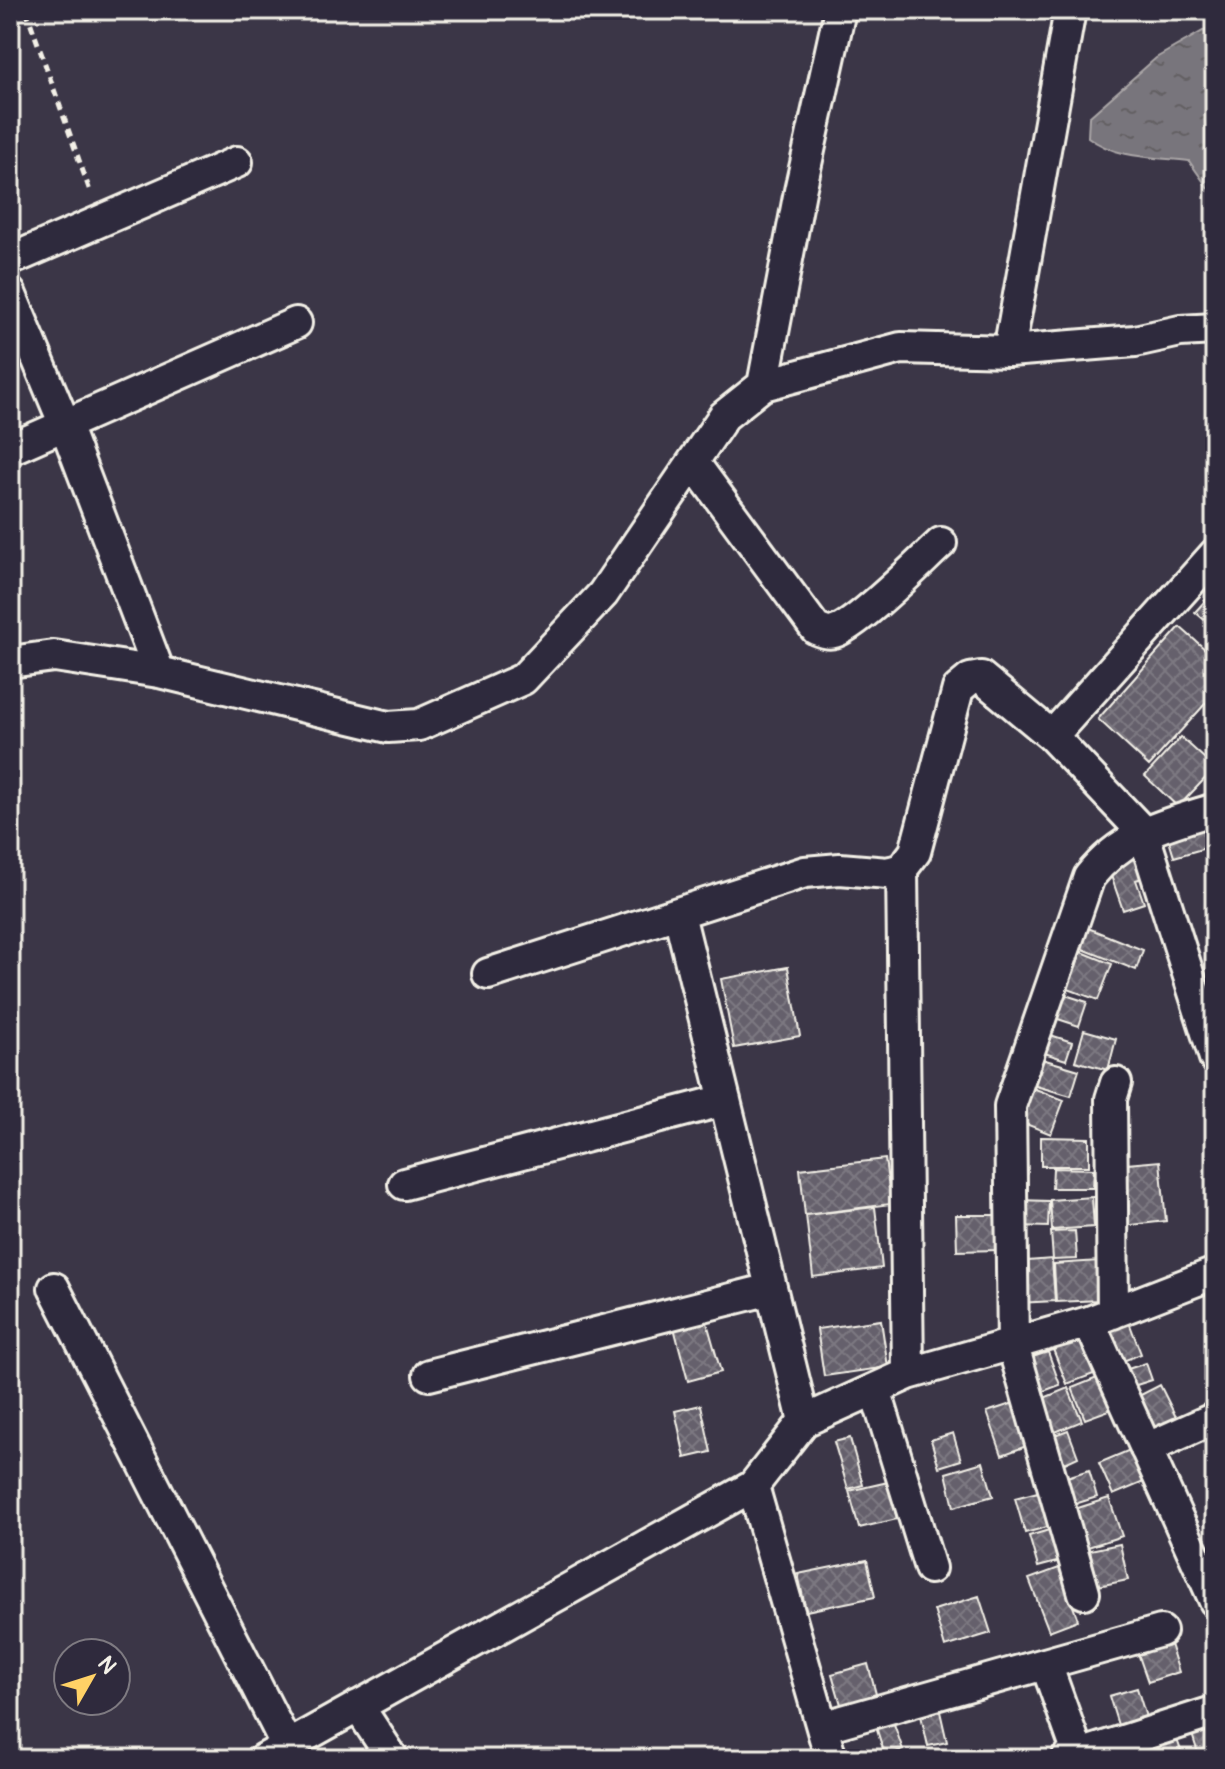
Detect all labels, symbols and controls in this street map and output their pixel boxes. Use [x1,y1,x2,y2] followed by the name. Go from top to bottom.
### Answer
[52,1637,132,1717] north arrow
[91,1650,122,1680] text: N

